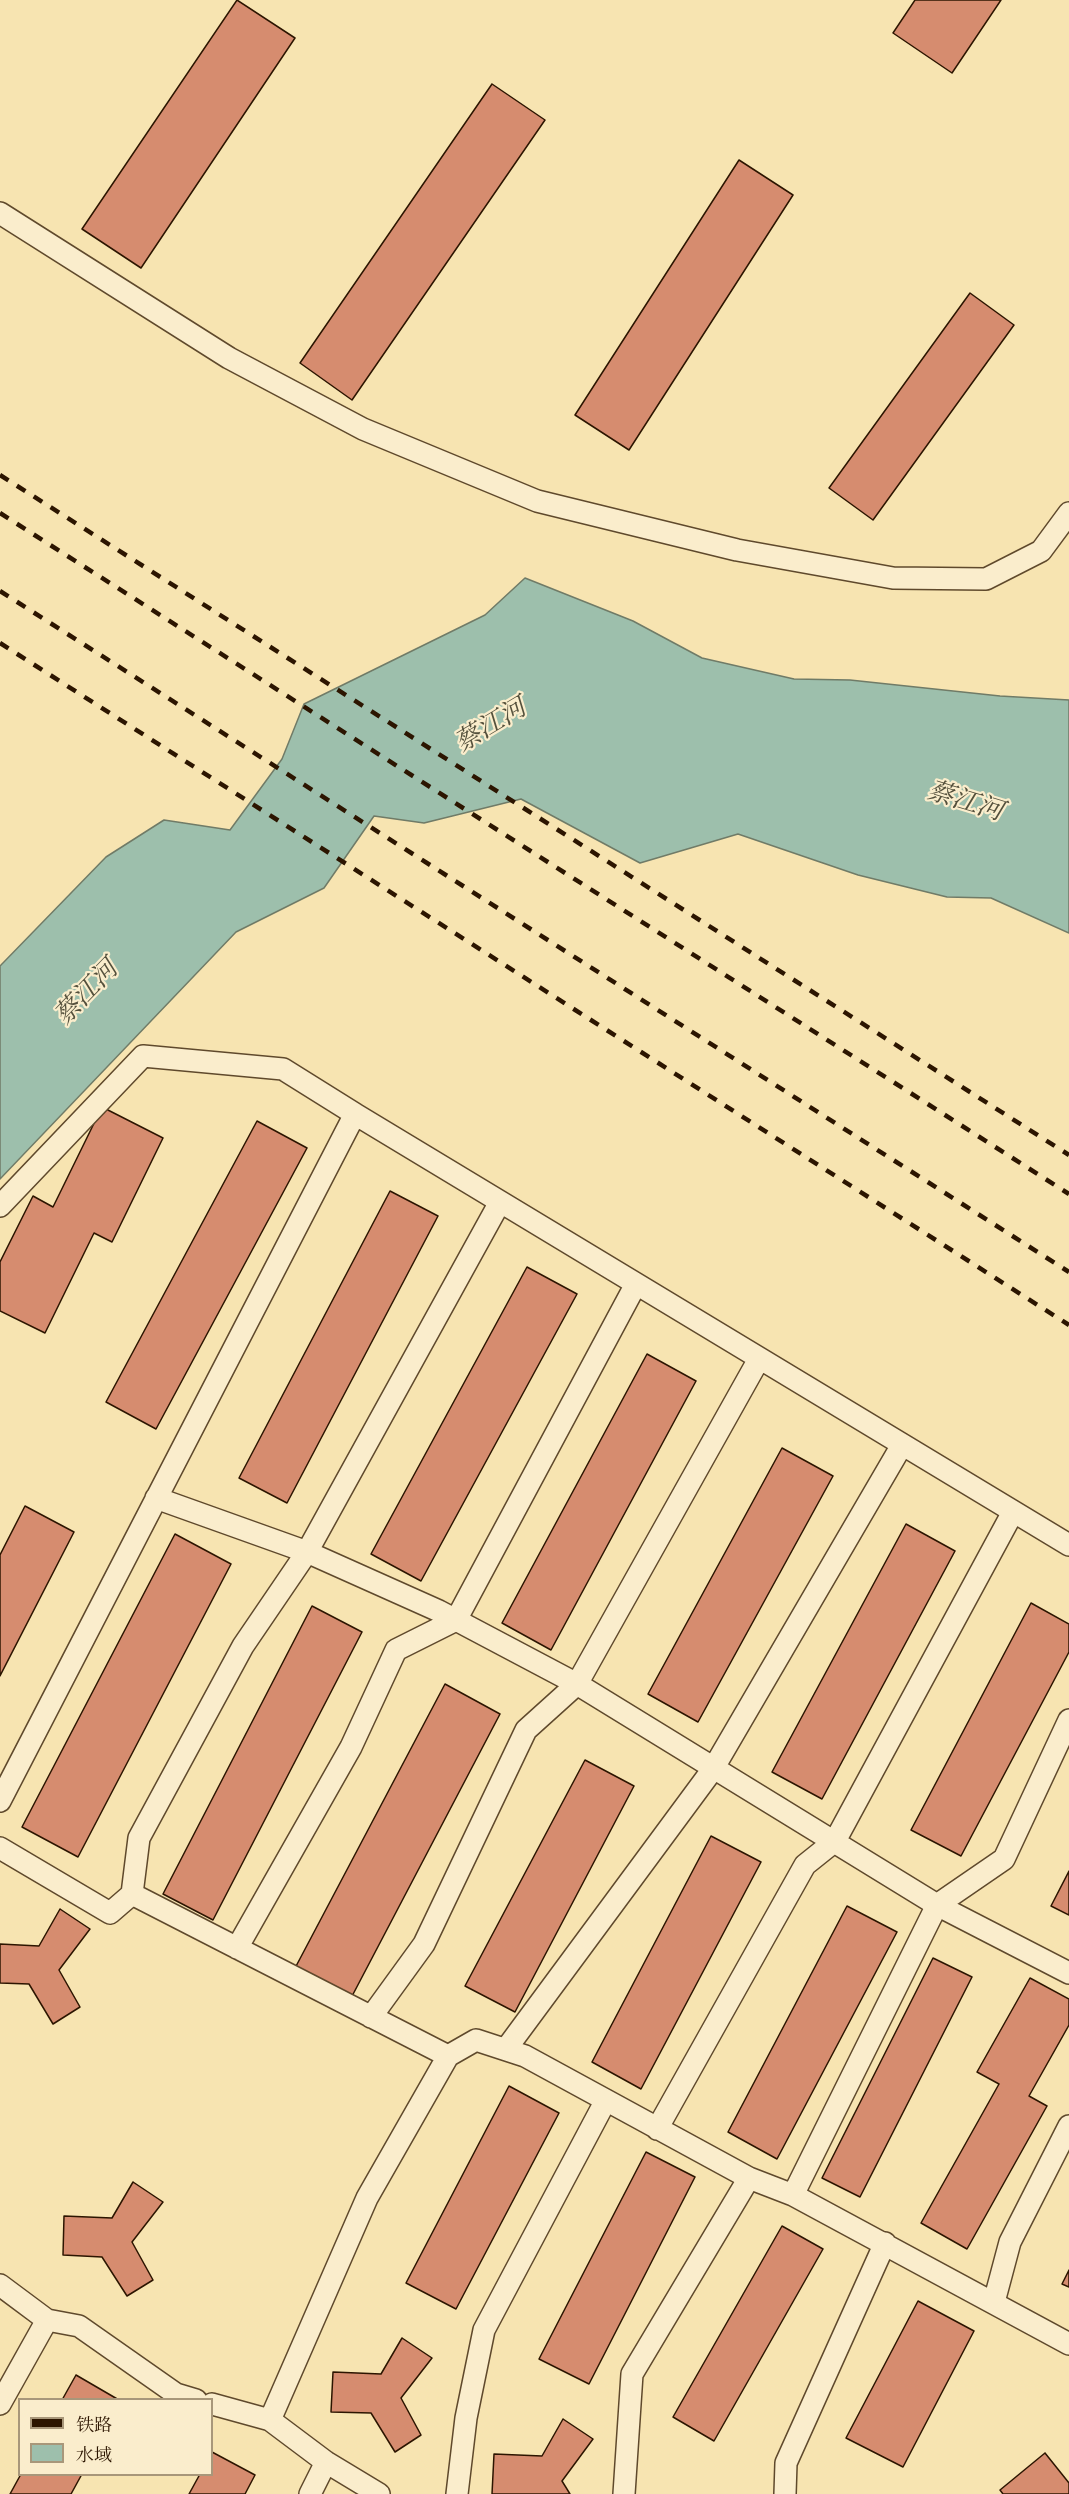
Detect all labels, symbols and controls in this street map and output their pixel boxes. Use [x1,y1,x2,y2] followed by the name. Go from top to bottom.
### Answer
[450,693,532,759] water label: 蔡江河
[923,776,1007,828] water label: 蔡江河
[49,954,125,1032] water label: 蔡江河
[18,2398,213,2476] legend
[76,2413,112,2436] text: 铁路
[76,2443,112,2466] text: 水域

